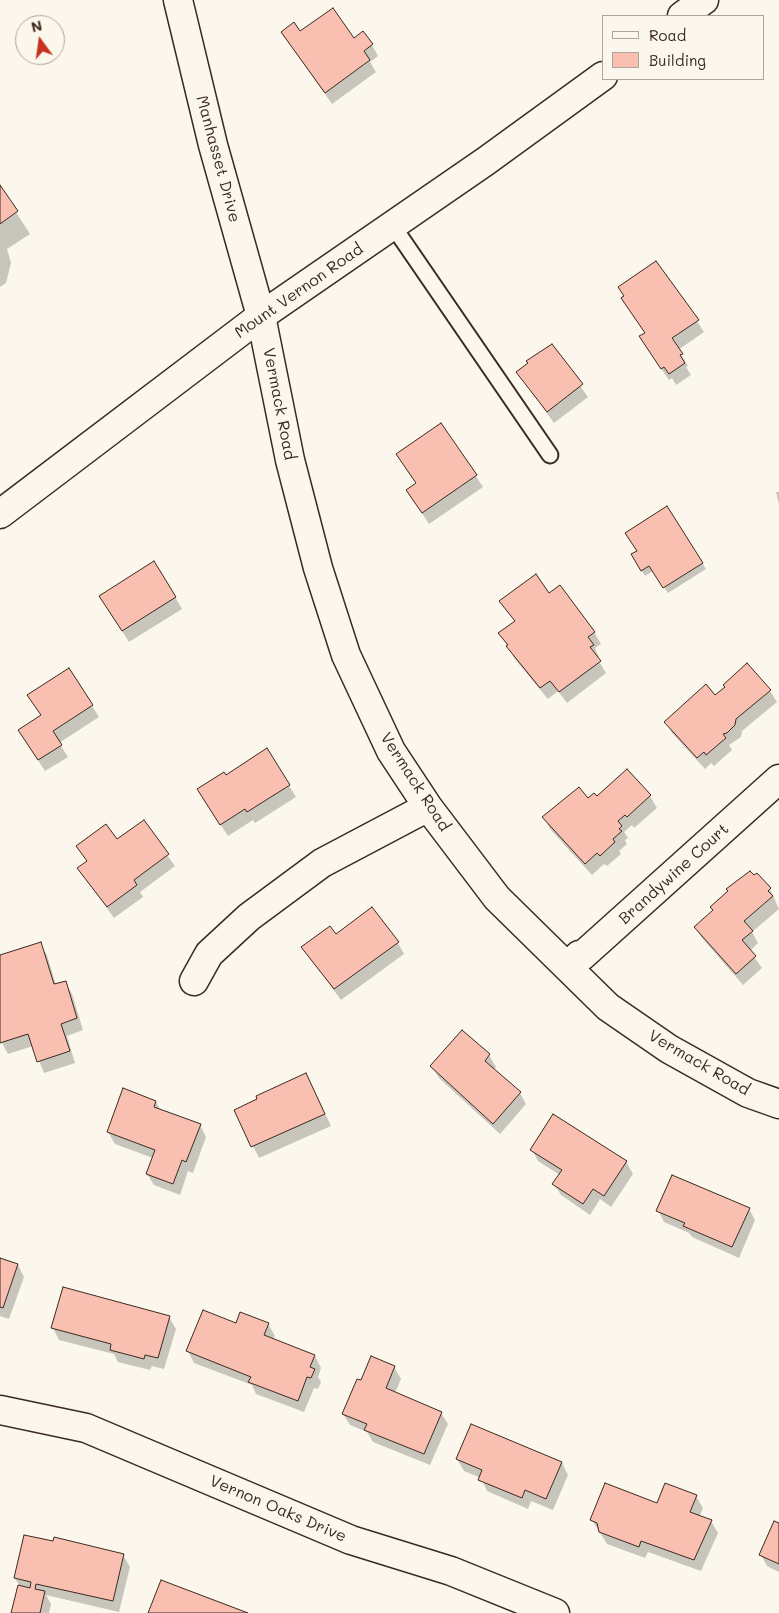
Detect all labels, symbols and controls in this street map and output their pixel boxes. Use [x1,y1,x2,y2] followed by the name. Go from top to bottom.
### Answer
[15,15,65,65] north arrow
[29,15,44,36] text: N
[602,15,764,80] legend
[649,25,686,45] text: Road
[649,50,706,70] text: Building
[192,93,244,225] street label: Manhasset Drive
[231,239,367,343] street label: Mount Vernon Road
[259,346,299,462] street label: Vermack Road
[376,729,454,835] street label: Vermack Road
[615,820,733,928] street label: Brandywine Court
[645,1026,753,1100] street label: Vermack Road
[207,1471,349,1547] street label: Vernon Oaks Drive

